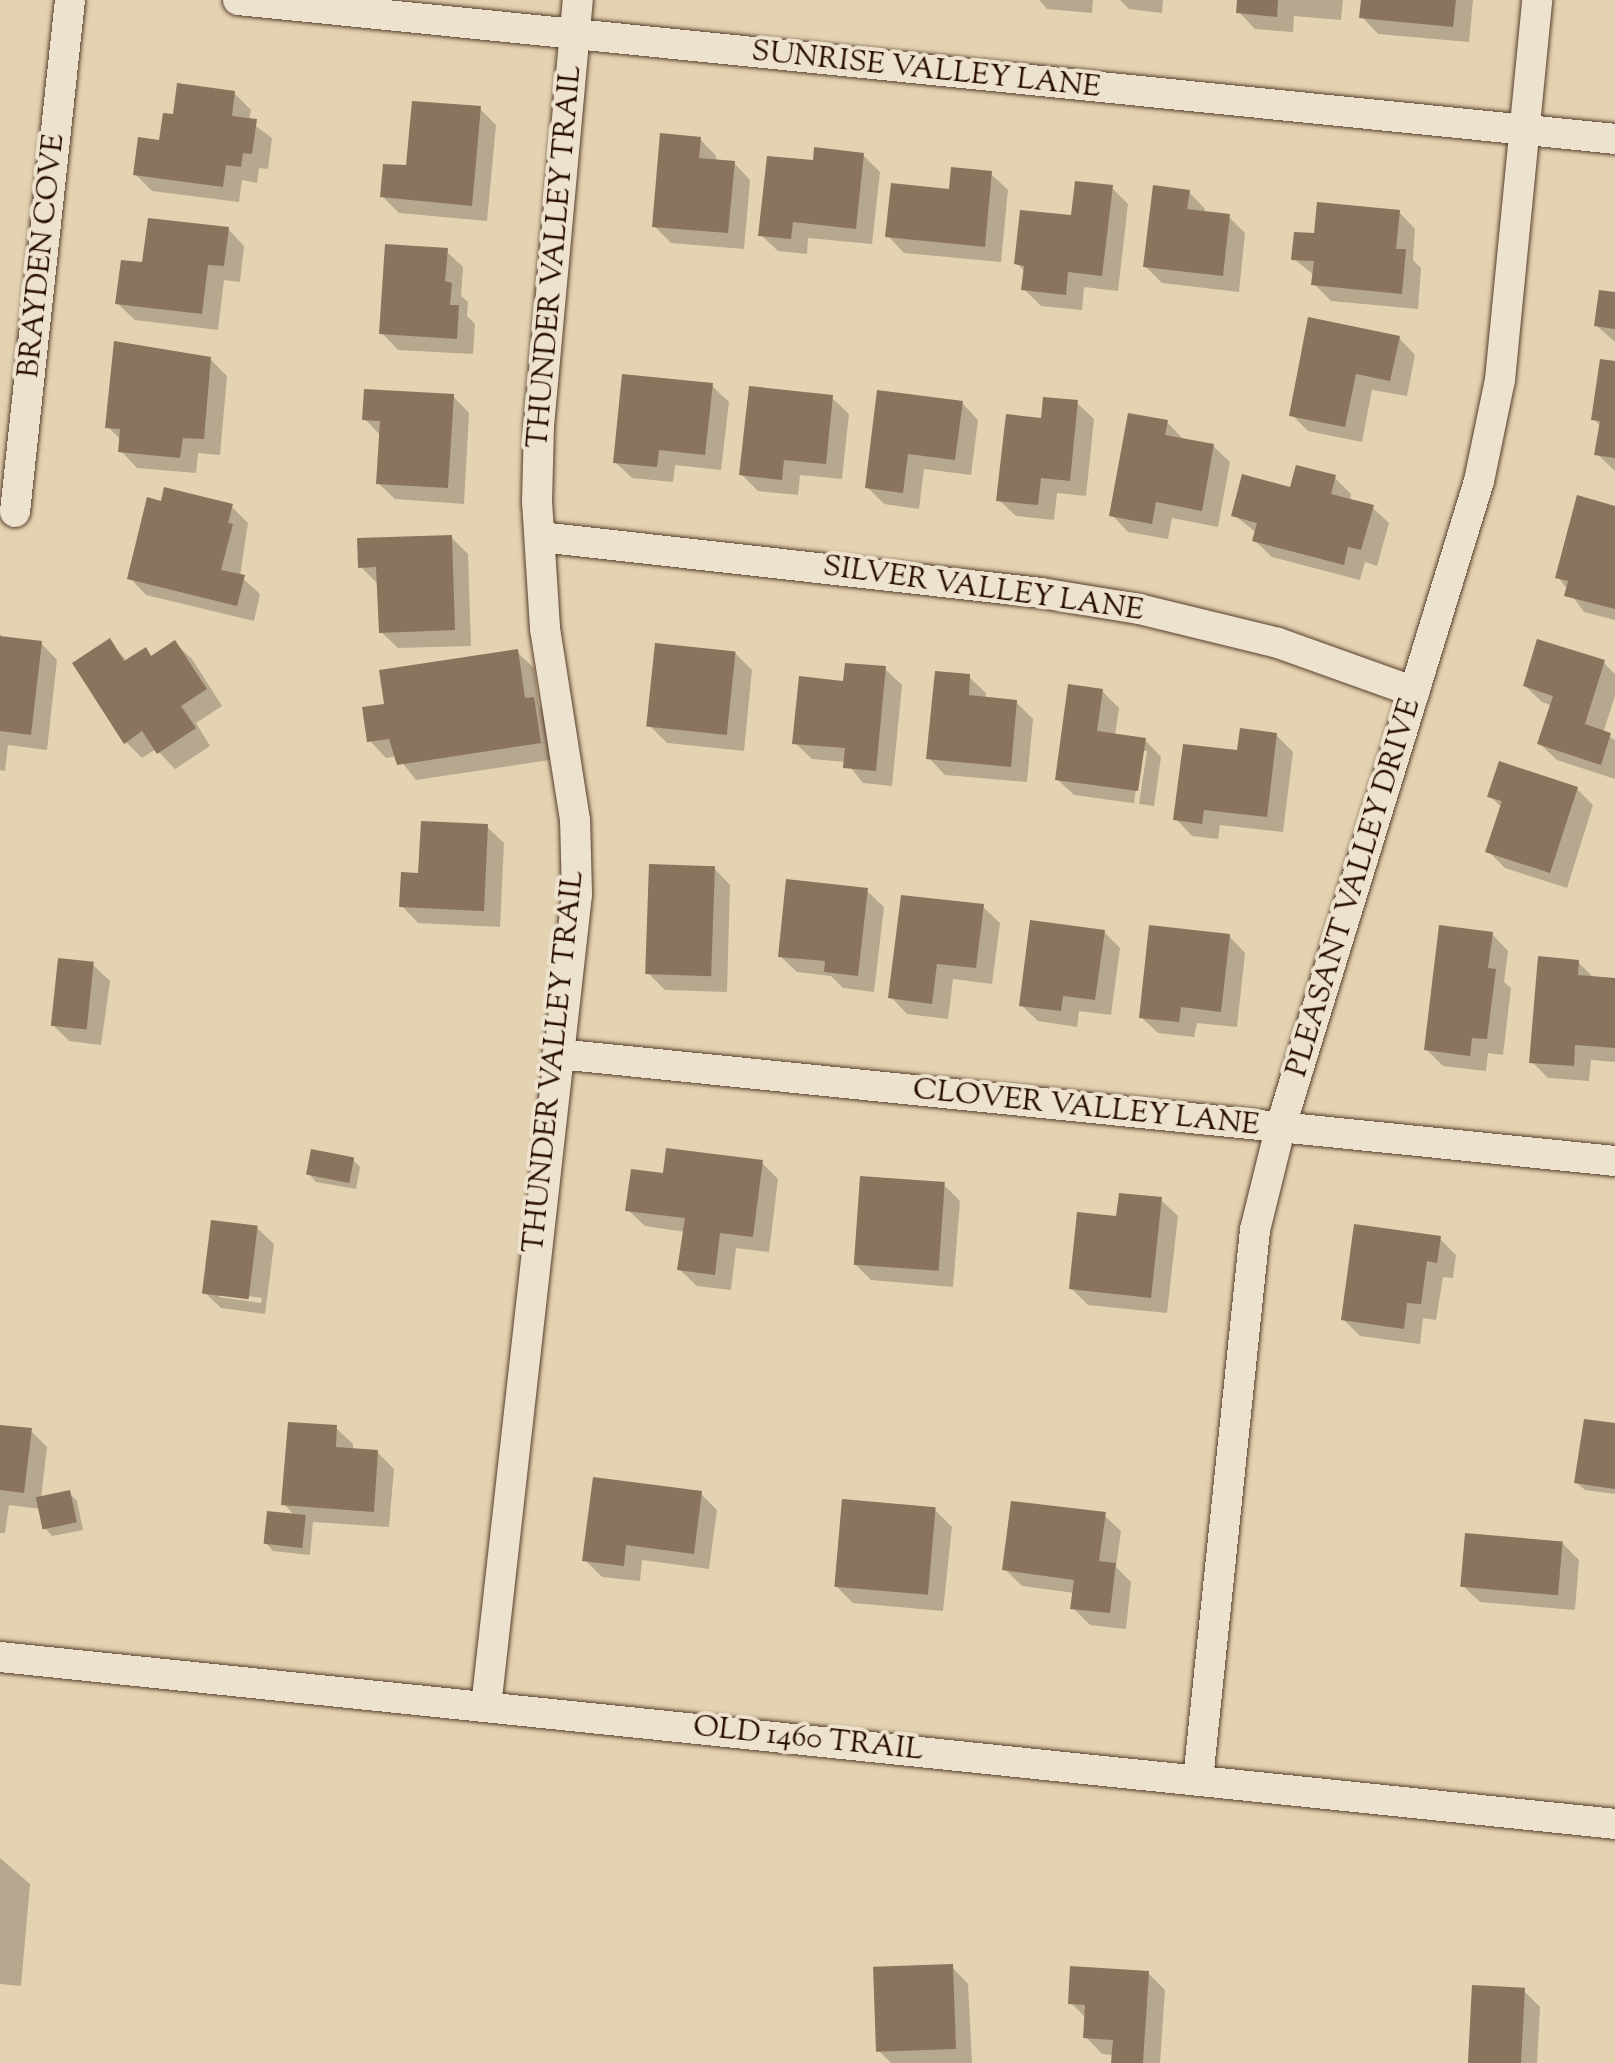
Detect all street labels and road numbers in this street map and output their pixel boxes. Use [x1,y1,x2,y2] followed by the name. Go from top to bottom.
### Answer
[750,35,1102,107] street label: SUNRISE VALLEY LANE
[521,64,591,450] street label: THUNDER VALLEY TRAIL
[12,132,74,380] street label: BRAYDEN COVE
[820,550,1146,630] street label: SILVER VALLEY LANE
[1280,695,1430,1081] street label: PLEASANT VALLEY DRIVE
[517,869,593,1255] street label: THUNDER VALLEY TRAIL
[911,1073,1261,1145] street label: CLOVER VALLEY LANE
[691,1710,925,1770] street label: OLD 1460 TRAIL

